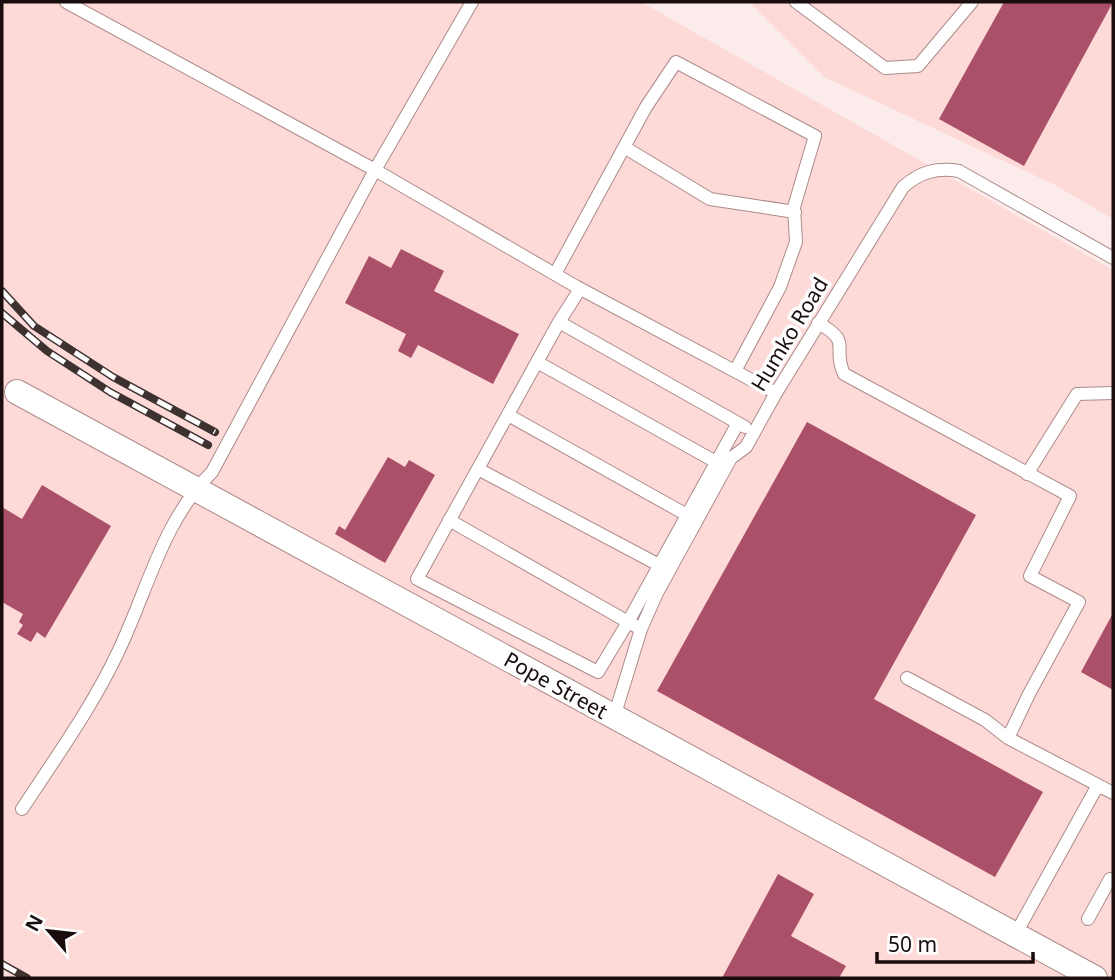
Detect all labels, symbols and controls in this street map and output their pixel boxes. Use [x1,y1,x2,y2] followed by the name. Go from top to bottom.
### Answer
[744,272,834,396] street label: Humko Road
[499,645,613,725] street label: Pope Street
[14,896,84,966] north arrow
[19,910,49,936] text: N
[877,920,1033,964] scale bar
[888,930,937,958] text: 50 m

